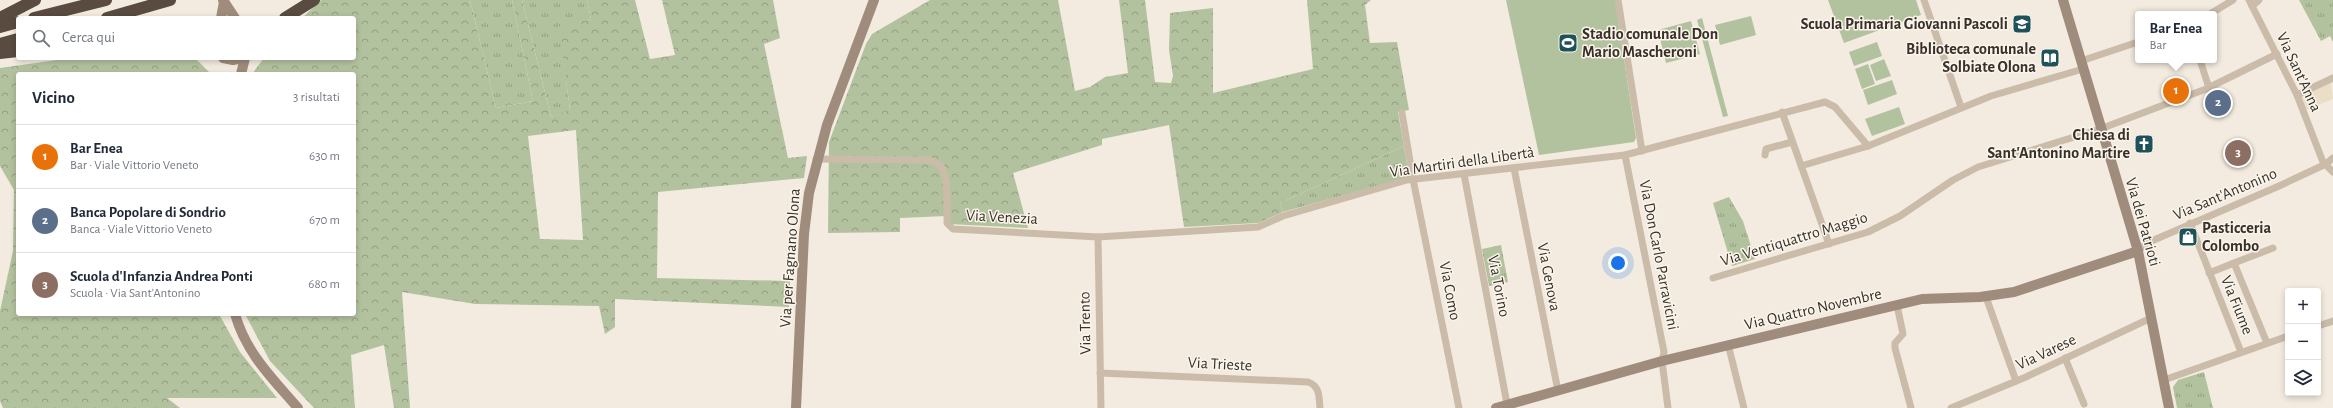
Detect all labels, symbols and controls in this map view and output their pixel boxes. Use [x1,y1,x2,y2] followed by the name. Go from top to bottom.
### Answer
[2135,11,2217,63] popup
[2011,13,2033,35] school or university icon: Scuola Primaria Giovanni Pascoli
[16,16,356,60] search box
[1801,16,2008,32] place label: Scuola Primaria Giovanni Pascoli
[2149,21,2203,36] text: Bar Enea
[1582,26,1718,60] place label: Stadio comunale Don Mario Mascheroni
[30,27,52,49] icon: search
[62,30,115,45] text: Cerca qui
[2274,30,2324,114] street label: Via Sant'Anna
[1557,32,1579,54] sports icon: Stadio comunale Don Mario Mascheroni
[2149,39,2167,52] text: Bar
[1906,41,2036,75] place label: Biblioteca comunale Solbiate Olona
[2039,47,2061,69] library icon: Biblioteca comunale Solbiate Olona
[2163,76,2189,106] pin: 1
[2205,88,2231,118] pin: 2
[32,89,75,106] text: Vicino
[293,91,340,104] text: 3 risultati
[1987,127,2130,161] place label: Chiesa di Sant'Antonino Martire
[2133,133,2155,155] church icon: Chiesa di Sant'Antonino Martire
[2225,138,2251,168] pin: 3
[70,141,123,156] text: Bar Enea
[1389,144,1535,180] street label: Via Martiri della Libertà
[43,150,47,163] text: 1
[309,150,340,163] text: 630 m
[70,159,199,172] text: Bar · Viale Vittorio Veneto
[2171,165,2279,223] street label: Via Sant'Antonino
[2123,176,2163,268] street label: Via dei Patrioti
[1637,179,1681,331] street label: Via Don Carlo Parravicini
[777,188,803,328] street label: Via per Fagnano Olona
[70,205,226,220] text: Banca Popolare di Sondrio
[966,207,1038,227] street label: Via Venezia
[1719,209,1869,269] street label: Via Ventiquattro Maggio
[42,214,48,227] text: 2
[309,214,340,227] text: 670 m
[2202,220,2272,254] place label: Pasticceria Colombo
[70,223,212,236] text: Banca · Viale Vittorio Veneto
[2177,226,2199,248] shop icon: Pasticceria Colombo
[1535,241,1563,313] street label: Via Genova
[1608,253,1628,273] your location
[1485,254,1513,318] street label: Via Torino
[1436,260,1464,322] street label: Via Como
[70,269,253,284] text: Scuola d'Infanzia Andrea Ponti
[2218,273,2256,337] street label: Via Fiume
[42,278,48,291] text: 3
[308,278,340,291] text: 680 m
[1743,285,1883,334] street label: Via Quattro Novembre
[70,287,201,300] text: Scuola · Via Sant'Antonino
[2285,288,2321,396] map controls
[2285,288,2321,324] button: +
[1076,291,1094,355] street label: Via Trento
[2285,324,2321,360] button: −
[2014,331,2078,373] street label: Via Varese
[1187,354,1253,374] street label: Via Trieste
[2285,360,2321,396] button: layers

